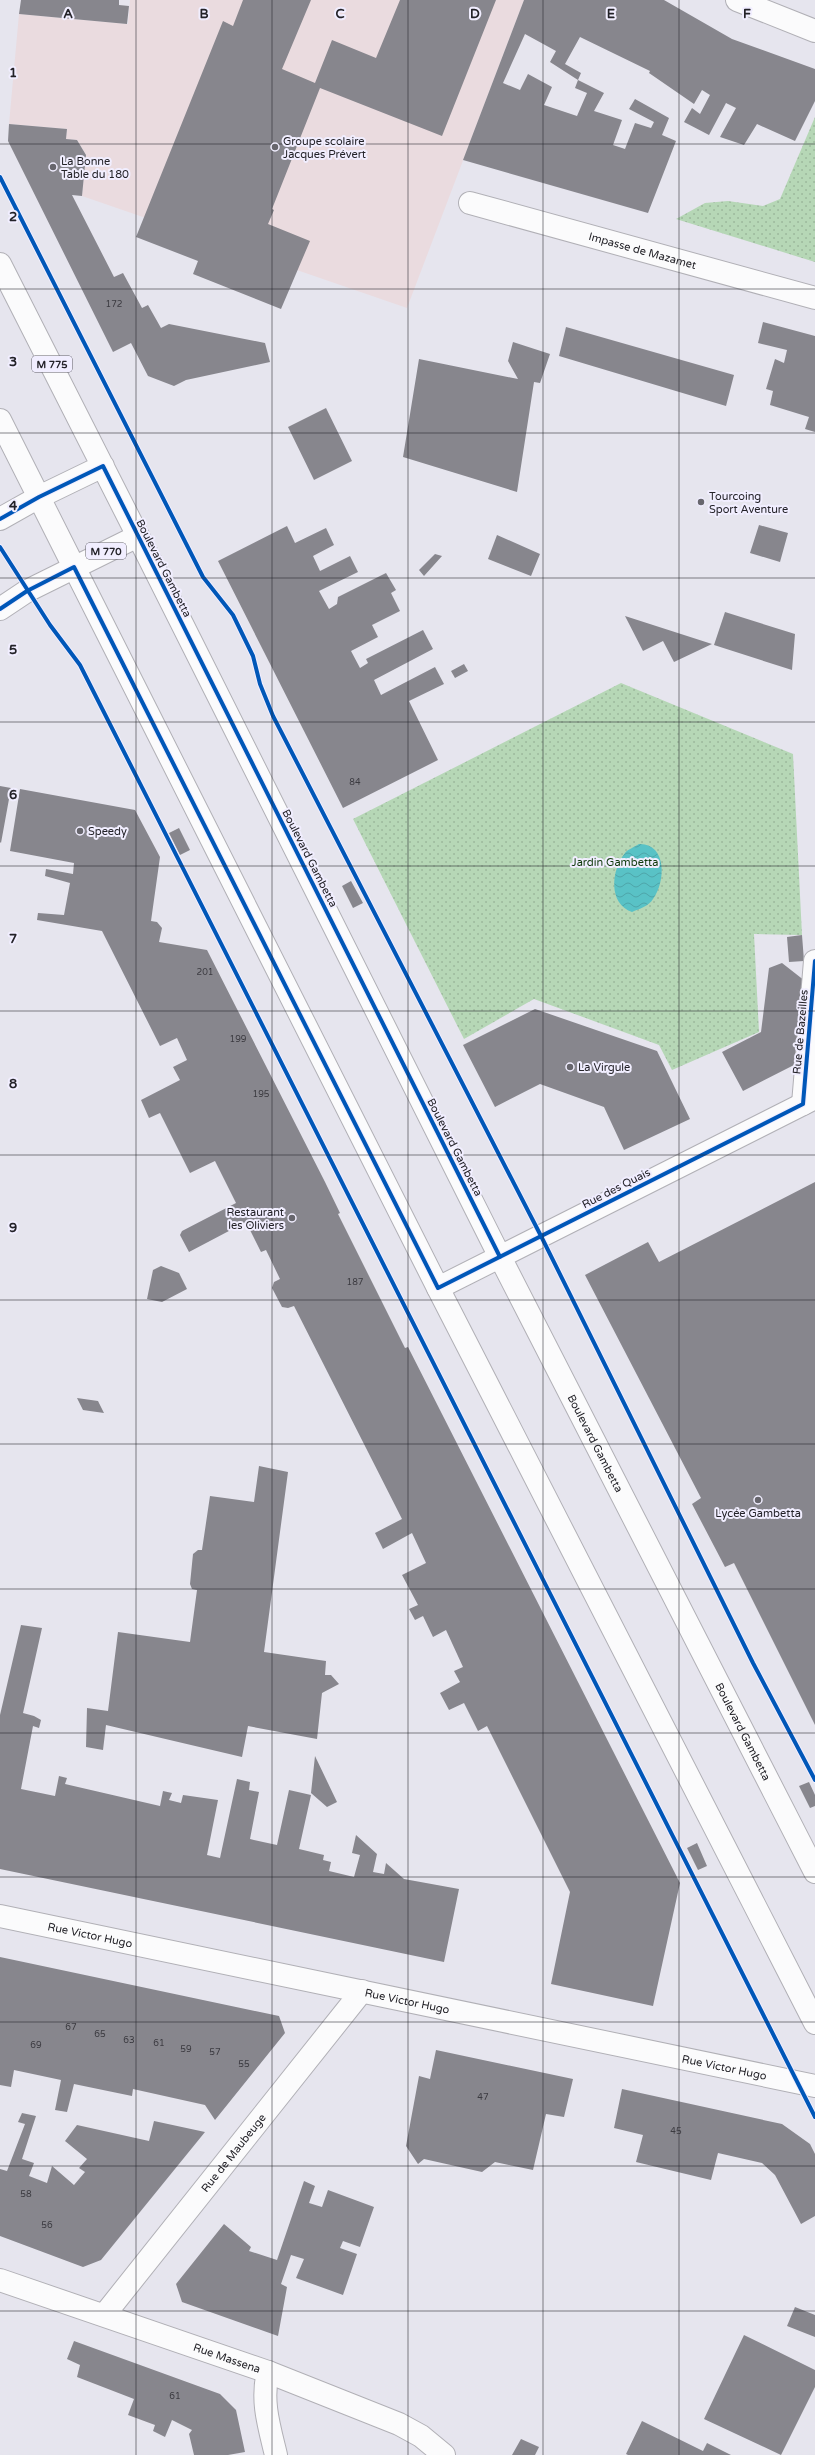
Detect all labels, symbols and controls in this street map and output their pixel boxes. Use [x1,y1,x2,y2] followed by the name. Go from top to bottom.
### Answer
[63,6,73,22] text: A
[199,6,209,22] text: B
[335,6,345,22] text: C
[470,6,480,22] text: D
[607,6,615,22] text: E
[743,6,751,22] text: F
[9,65,17,81] text: 1
[283,135,366,161] place label: Groupe scolaire Jacques Prévert
[270,142,280,152] marker: Groupe scolaire Jacques Prévert
[61,155,129,181] place label: La Bonne Table du 180
[48,162,58,172] marker: La Bonne Table du 180
[9,209,17,225] text: 2
[587,230,698,272] street label: Impasse de Mazamet
[106,299,122,310] house number: 172
[9,354,17,370] text: 3
[32,356,72,372] road number: M 775
[709,490,788,516] place label: Tourcoing Sport Aventure
[696,497,706,507] marker: Tourcoing Sport Aventure
[9,498,18,514] text: 4
[133,517,194,619] street label: Boulevard Gambetta
[86,543,126,559] road number: M 770
[9,642,17,658] text: 5
[349,777,361,788] house number: 84
[9,787,17,803] text: 6
[279,807,340,909] street label: Boulevard Gambetta
[88,825,127,838] place label: Speedy
[75,826,85,836] marker: Speedy
[572,856,658,869] park label: Jardin Gambetta
[9,931,17,947] text: 7
[197,967,213,978] house number: 201
[790,989,811,1075] street label: Rue de Bazeilles
[230,1034,247,1045] house number: 199
[578,1061,630,1074] place label: La Virgule
[565,1062,575,1072] marker: La Virgule
[9,1076,17,1092] text: 8
[253,1089,270,1100] house number: 195
[424,1096,485,1198] street label: Boulevard Gambetta
[580,1166,652,1211] street label: Rue des Quais
[227,1206,284,1232] place label: Restaurant les Oliviers
[287,1213,297,1223] marker: Restaurant les Oliviers
[9,1220,17,1236] text: 9
[347,1277,364,1288] house number: 187
[564,1392,625,1495] street label: Boulevard Gambetta
[753,1495,763,1505] marker: Lycée Gambetta
[715,1507,801,1520] place label: Lycée Gambetta
[712,1681,773,1783] street label: Boulevard Gambetta
[46,1920,134,1951] street label: Rue Victor Hugo
[364,1986,451,2017] street label: Rue Victor Hugo
[65,2022,77,2033] house number: 67
[94,2029,106,2040] house number: 65
[123,2035,135,2046] house number: 63
[153,2038,165,2049] house number: 61
[30,2040,42,2051] house number: 69
[180,2044,192,2055] house number: 59
[209,2047,221,2058] house number: 57
[681,2052,768,2083] street label: Rue Victor Hugo
[238,2059,250,2070] house number: 55
[477,2092,489,2103] house number: 47
[199,2111,269,2195] street label: Rue de Maubeuge
[670,2126,682,2137] house number: 45
[20,2189,32,2200] house number: 58
[41,2220,53,2231] house number: 56
[192,2341,262,2376] street label: Rue Massena
[169,2391,181,2402] house number: 61

